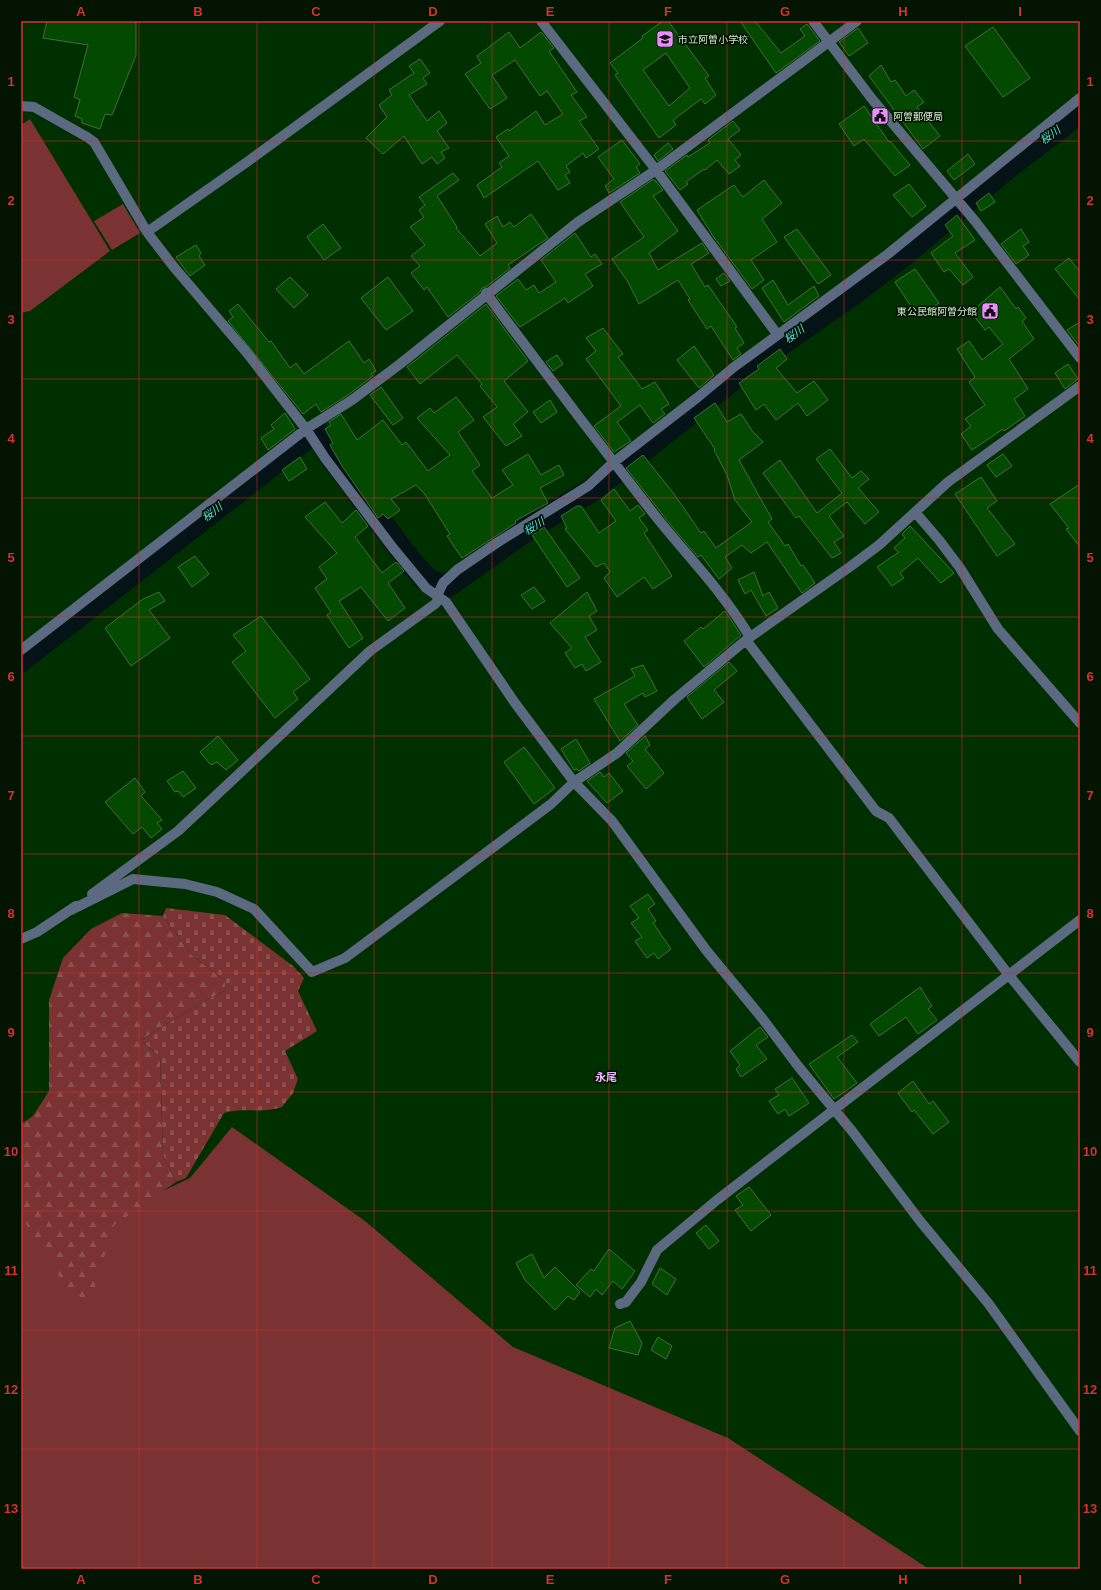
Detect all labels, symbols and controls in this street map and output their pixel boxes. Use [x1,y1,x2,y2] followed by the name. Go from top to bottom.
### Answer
[76,4,86,19] text: A
[193,4,203,19] text: B
[311,4,321,19] text: C
[428,4,438,19] text: D
[546,4,555,19] text: E
[664,4,672,19] text: F
[780,4,790,19] text: G
[898,4,908,19] text: H
[1018,4,1022,19] text: I
[655,29,675,49] school or university icon: 市立阿曽小学校
[678,34,748,45] place label: 市立阿曽小学校
[7,74,15,89] text: 1
[1086,74,1094,89] text: 1
[870,106,890,126] public building icon: 阿曽郵便局
[893,111,943,122] place label: 阿曽郵便局
[1038,123,1063,146] water label: 桜川
[7,193,15,208] text: 2
[1086,193,1094,208] text: 2
[980,301,1000,321] public building icon: 東公民館阿曽分館
[897,306,977,317] place label: 東公民館阿曽分館
[7,312,15,327] text: 3
[1086,312,1094,327] text: 3
[782,322,807,345] water label: 桜川
[7,431,15,446] text: 4
[1086,431,1094,446] text: 4
[200,500,225,524] water label: 桜川
[521,515,547,537] water label: 桜川
[7,550,15,565] text: 5
[1086,550,1094,565] text: 5
[7,669,15,684] text: 6
[1086,669,1094,684] text: 6
[7,788,15,803] text: 7
[1086,788,1094,803] text: 7
[7,906,15,921] text: 8
[1086,906,1094,921] text: 8
[7,1025,15,1040] text: 9
[1086,1025,1094,1040] text: 9
[595,1071,617,1083] district label: 永尾
[4,1144,18,1159] text: 10
[1083,1144,1097,1159] text: 10
[4,1263,18,1278] text: 11
[1083,1263,1097,1278] text: 11
[4,1382,18,1397] text: 12
[1083,1382,1097,1397] text: 12
[4,1501,18,1516] text: 13
[1083,1501,1097,1516] text: 13
[76,1572,86,1587] text: A
[193,1572,203,1587] text: B
[311,1572,321,1587] text: C
[428,1572,438,1587] text: D
[546,1572,555,1587] text: E
[664,1572,672,1587] text: F
[780,1572,790,1587] text: G
[898,1572,908,1587] text: H
[1018,1572,1022,1587] text: I

